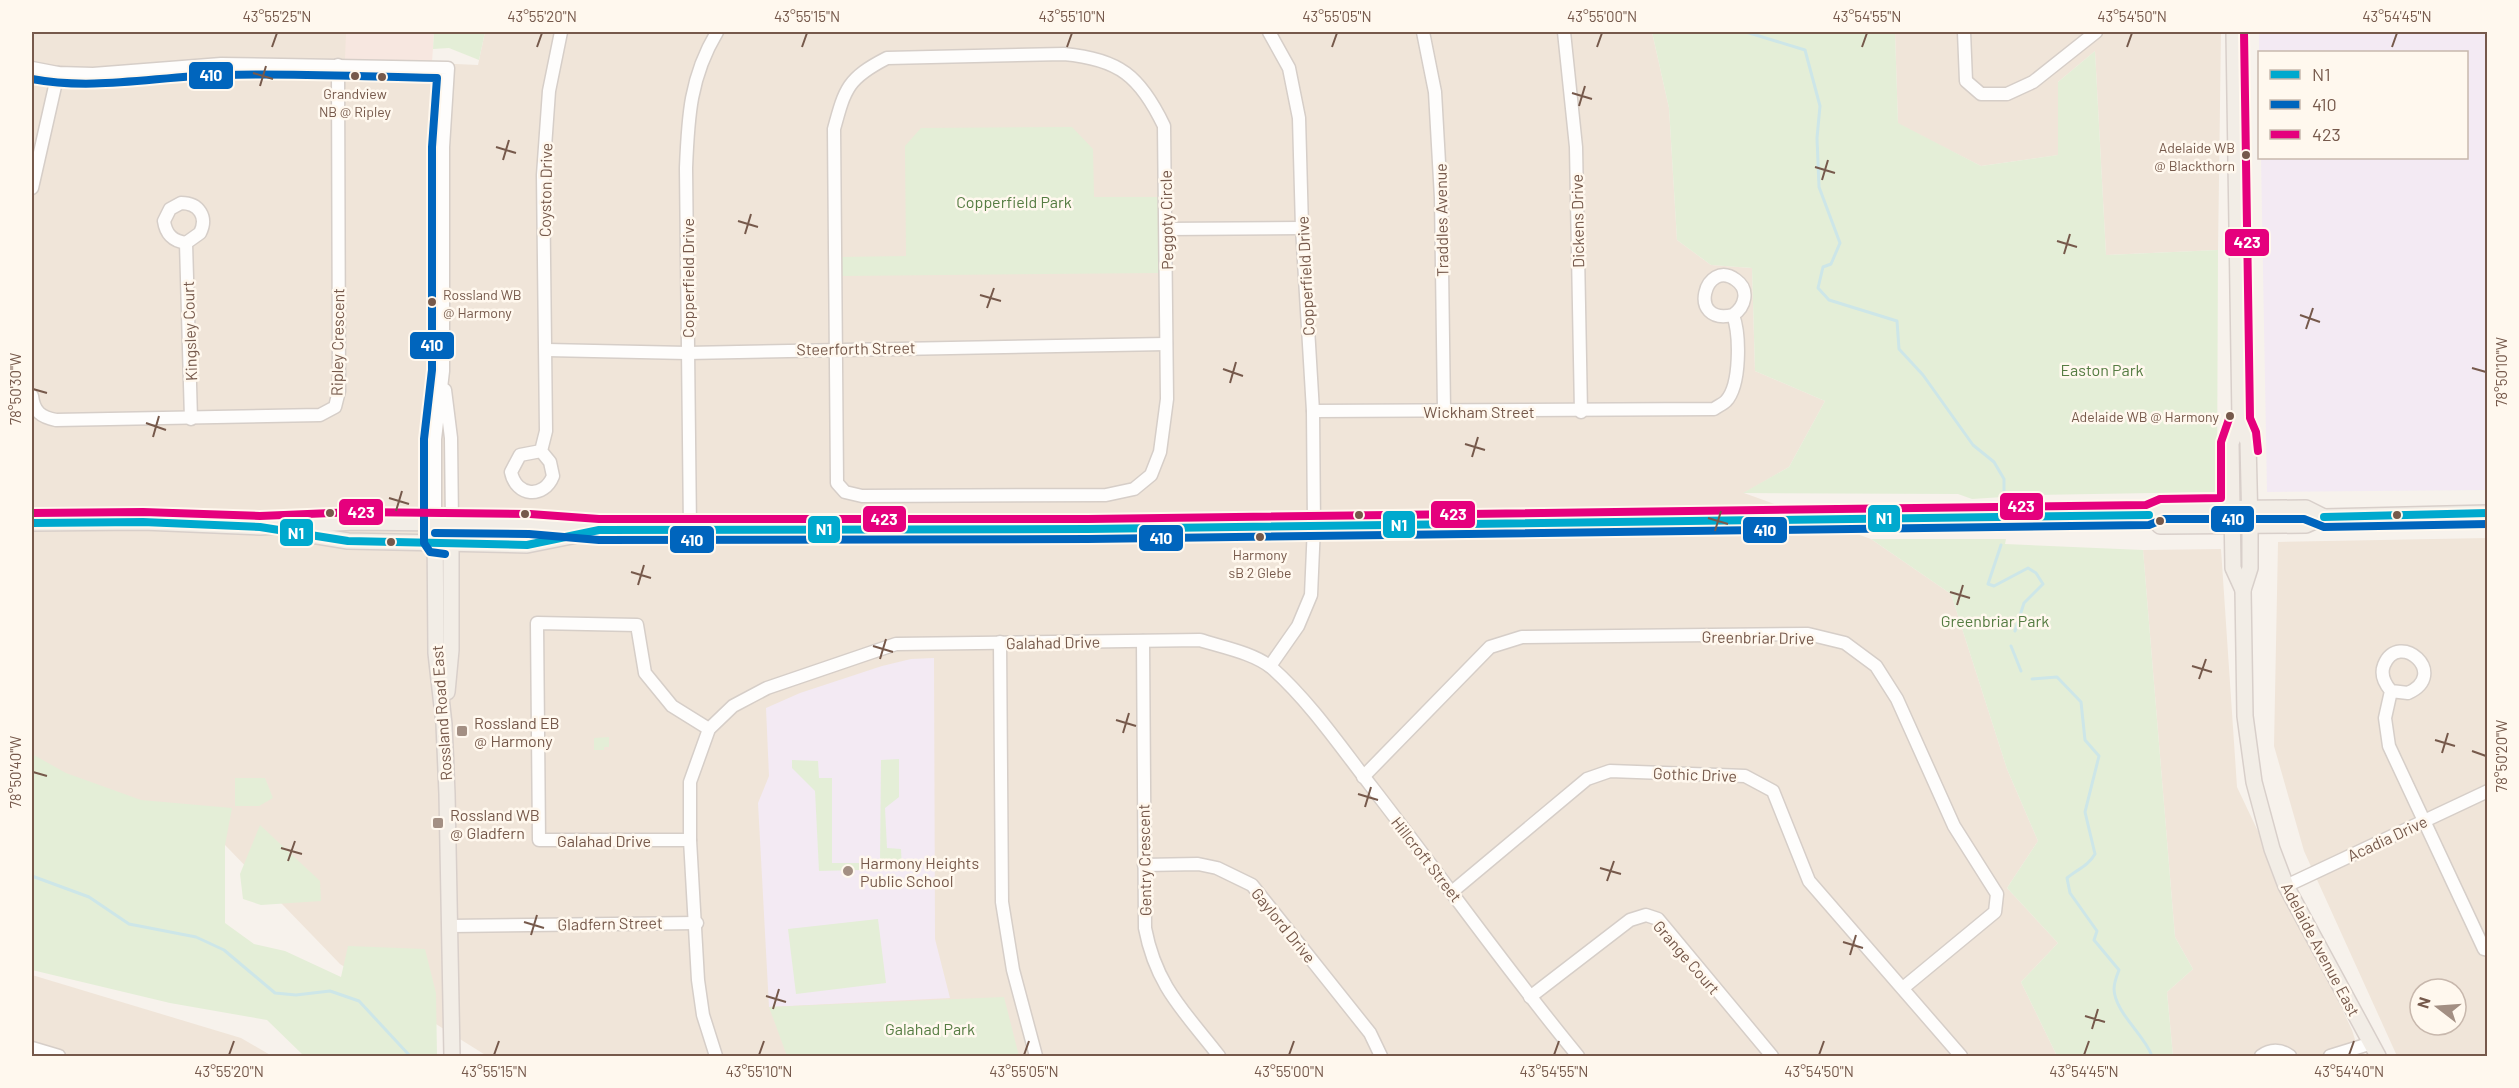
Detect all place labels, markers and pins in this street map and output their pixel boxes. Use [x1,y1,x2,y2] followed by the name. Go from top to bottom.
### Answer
[349,70,361,82] marker: Grandview NB @ Ripley
[376,71,388,83] unlabelled marker
[319,85,392,120] place label: Grandview NB @ Ripley
[2154,139,2235,174] place label: Adelaide WB @ Blackthorn
[2240,149,2252,161] marker: Adelaide WB @ Blackthorn
[443,286,522,321] place label: Rossland WB @ Harmony
[426,296,438,308] marker: Rossland WB @ Harmony
[2071,408,2220,425] place label: Adelaide WB @ Harmony
[2224,410,2236,422] marker: Adelaide WB @ Harmony
[324,507,336,519] unlabelled marker
[519,508,531,520] unlabelled marker
[1353,509,1365,521] unlabelled marker
[2391,509,2403,521] unlabelled marker
[2154,515,2166,527] unlabelled marker
[1254,531,1266,543] marker: Harmony sB 2 Glebe
[385,536,397,548] unlabelled marker
[1229,546,1291,581] place label: Harmony sB 2 Glebe
[474,713,560,750] place label: Rossland EB @ Harmony
[455,724,469,738] marker: Rossland EB @ Harmony
[450,805,540,842] place label: Rossland WB @ Gladfern
[431,816,445,830] marker: Rossland WB @ Gladfern
[860,853,979,890] place label: Harmony Heights Public School
[841,864,855,878] marker: Harmony Heights Public School

